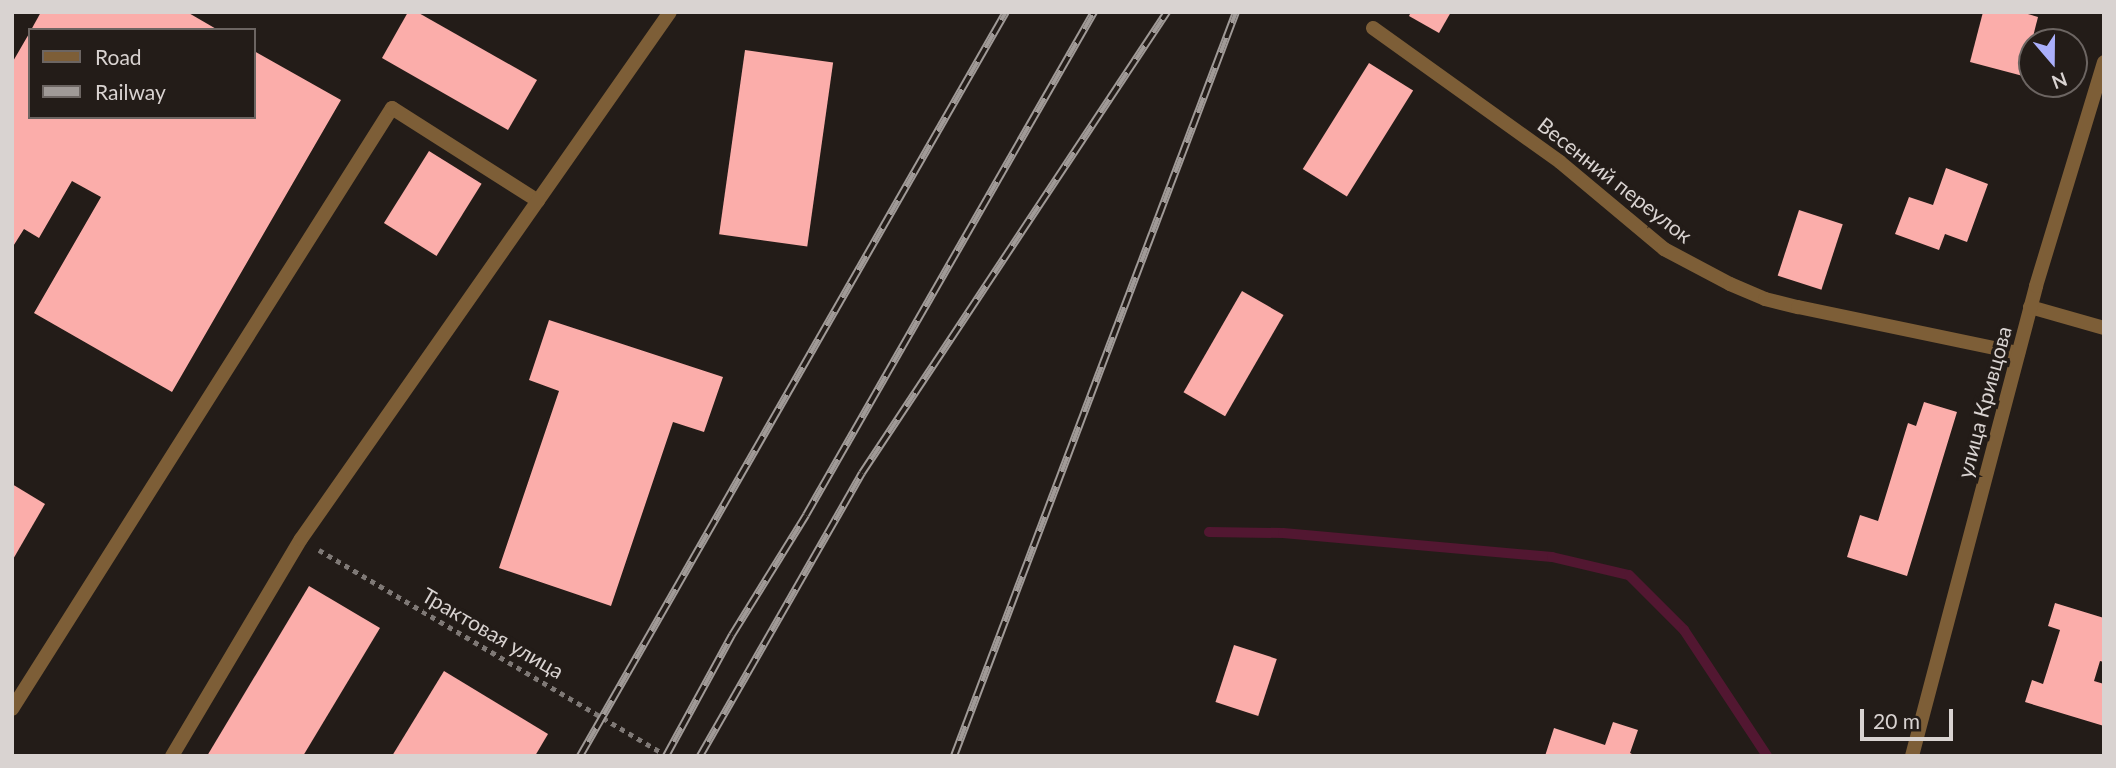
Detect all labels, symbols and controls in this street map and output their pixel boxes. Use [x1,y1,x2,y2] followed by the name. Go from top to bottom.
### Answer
[28,28,256,119] legend
[2018,28,2088,98] north arrow
[95,44,142,69] text: Road
[2049,68,2070,95] text: N
[95,79,166,104] text: Railway
[1533,112,1697,248] street label: Весенний переулок
[1952,323,2016,481] street label: улица Кривцова
[418,582,568,684] street label: Трактовая улица
[1864,694,1957,738] scale bar
[1873,708,1920,733] text: 20 m

